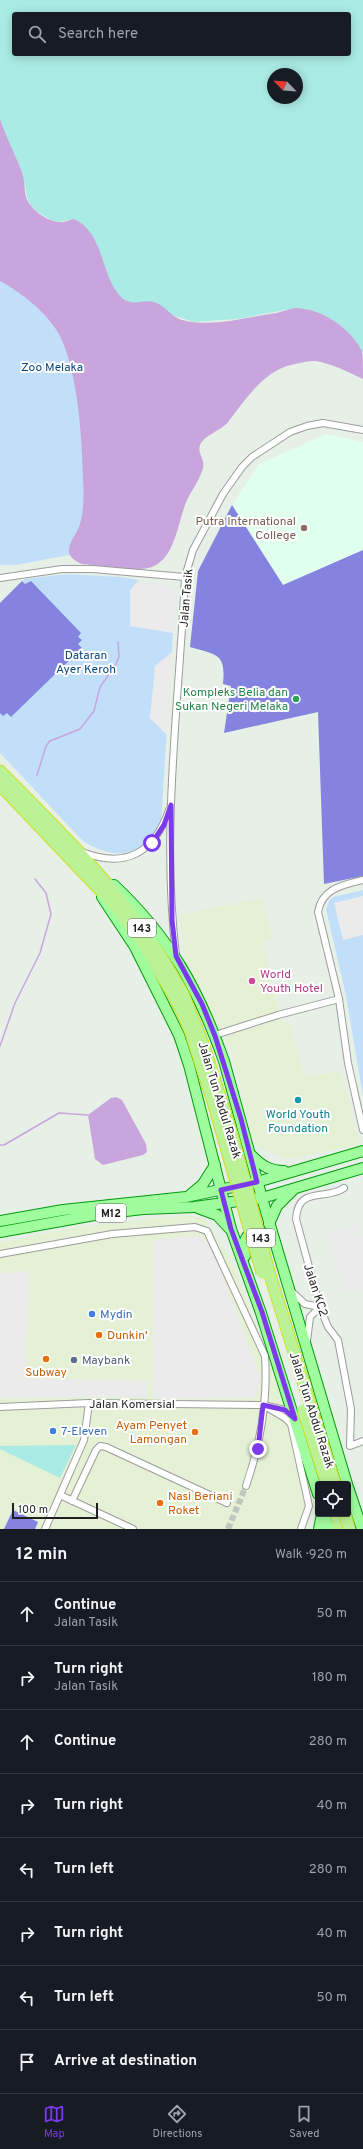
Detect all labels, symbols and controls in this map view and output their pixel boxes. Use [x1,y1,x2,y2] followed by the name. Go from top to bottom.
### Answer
[12,12,351,56] search box
[26,23,48,45] icon: search
[58,25,138,44] text: Search here
[267,68,303,104] north arrow
[21,360,83,376] park label: Zoo Melaka
[195,514,296,544] place label: Putra International College
[299,523,309,533] marker: Putra International College
[176,568,198,628] street label: Jalan Tasik
[56,648,116,678] park label: Dataran Ayer Keroh
[175,685,288,715] place label: Kompleks Belia dan Sukan Negeri Melaka
[291,694,301,704] marker: Kompleks Belia dan Sukan Negeri Melaka
[143,834,161,852] route start
[128,919,156,937] road number: 143
[260,967,323,997] place label: World Youth Hotel
[247,976,257,986] marker: World Youth Hotel
[194,1040,244,1161] street label: Jalan Tun Abdul Razak
[293,1095,303,1105] marker: World Youth Foundation
[266,1107,330,1137] place label: World Youth Foundation
[96,1204,126,1222] road number: M12
[247,1229,275,1247] road number: 143
[299,1262,331,1319] street label: Jalan KC2
[100,1307,132,1323] place label: Mydin
[87,1309,97,1319] marker: Mydin
[107,1328,148,1344] place label: Dunkin'
[94,1330,104,1340] marker: Dunkin'
[285,1350,337,1471] street label: Jalan Tun Abdul Razak
[82,1353,130,1369] place label: Maybank
[41,1354,51,1364] marker: Subway
[69,1355,79,1365] marker: Maybank
[25,1365,67,1381] place label: Subway
[89,1397,175,1413] street label: Jalan Komersial
[116,1418,187,1448] place label: Ayam Penyet Lamongan
[61,1424,107,1440] place label: 7-Eleven
[48,1426,58,1436] marker: 7-Eleven
[190,1427,200,1437] marker: Ayam Penyet Lamongan
[249,1440,267,1458] route end
[315,1481,351,1517] map controls
[315,1481,351,1517] button: locate
[168,1489,232,1519] place label: Nasi Beriani Roket
[155,1498,165,1508] marker: Nasi Beriani Roket
[12,1501,98,1520] scale bar
[18,1503,48,1517] text: 100 m
[16,1544,67,1566] text: 12 min
[275,1547,347,1563] text: Walk · 920 m
[54,1596,116,1615] text: Continue
[16,1603,38,1625] icon: ahead
[317,1606,347,1622] text: 50 m
[54,1615,118,1631] text: Jalan Tasik
[54,1660,123,1679] text: Turn right
[16,1667,38,1689] icon: right
[312,1670,347,1686] text: 180 m
[54,1679,118,1695] text: Jalan Tasik
[16,1731,38,1753] icon: ahead
[54,1732,116,1751] text: Continue
[309,1734,347,1750] text: 280 m
[16,1795,38,1817] icon: right
[54,1796,123,1815] text: Turn right
[317,1798,347,1814] text: 40 m
[16,1859,38,1881] icon: left
[54,1860,114,1879] text: Turn left
[309,1862,347,1878] text: 280 m
[16,1923,38,1945] icon: right
[54,1924,123,1943] text: Turn right
[317,1926,347,1942] text: 40 m
[16,1987,38,2009] icon: left
[54,1988,114,2007] text: Turn left
[317,1990,347,2006] text: 50 m
[16,2051,38,2073] icon: arrive
[54,2052,197,2071] text: Arrive at destination
[43,2103,65,2141] tab: Map
[152,2103,202,2141] tab: Directions
[289,2103,320,2141] tab: Saved

